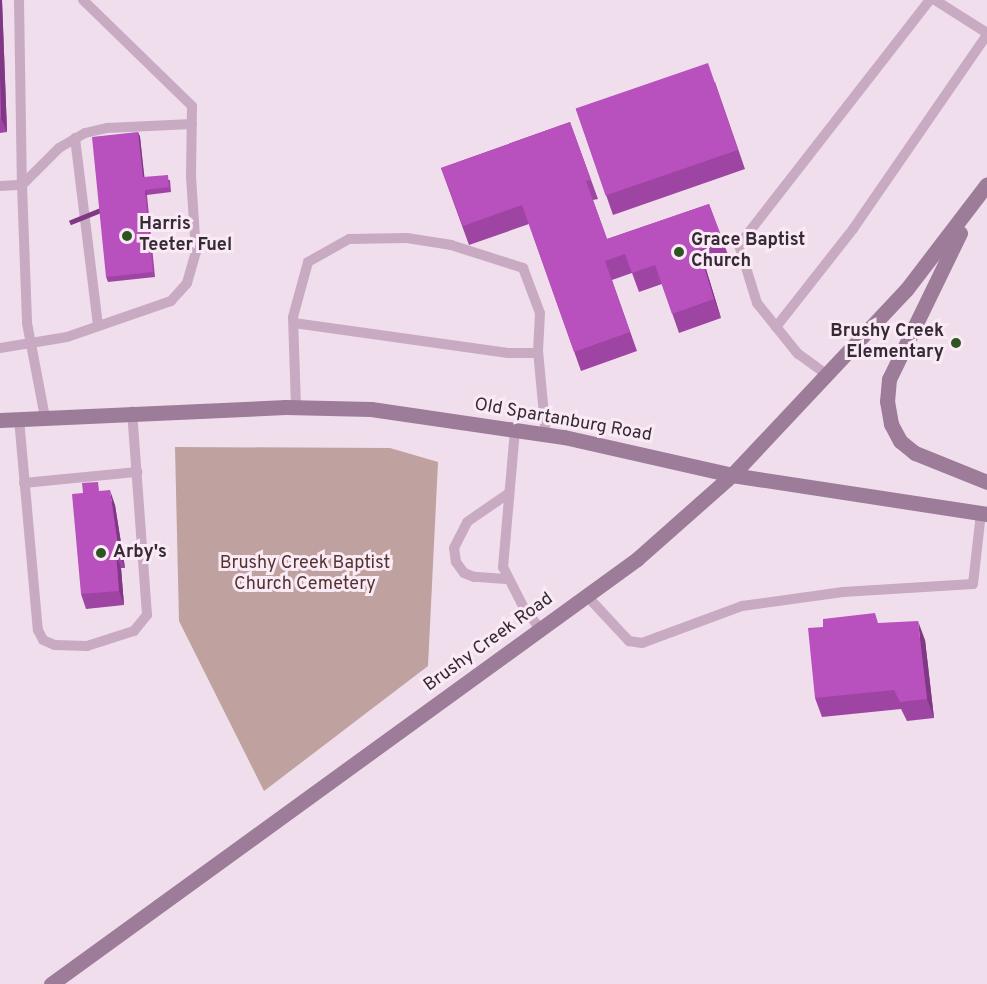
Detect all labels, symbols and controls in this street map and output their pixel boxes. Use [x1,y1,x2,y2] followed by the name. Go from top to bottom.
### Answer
[139,215,232,258] place label: Harris Teeter Fuel
[120,229,134,243] marker: Harris Teeter Fuel
[691,231,805,274] place label: Grace Baptist Church
[672,245,686,259] marker: Grace Baptist Church
[830,322,944,364] place label: Brushy Creek Elementary
[949,336,963,350] marker: Brushy Creek Elementary
[473,395,653,447] street label: Old Spartanburg Road
[113,542,167,564] place label: Arby's
[94,546,108,560] marker: Arby's
[220,554,390,596] park label: Brushy Creek Baptist Church Cemetery
[420,589,558,697] street label: Brushy Creek Road

